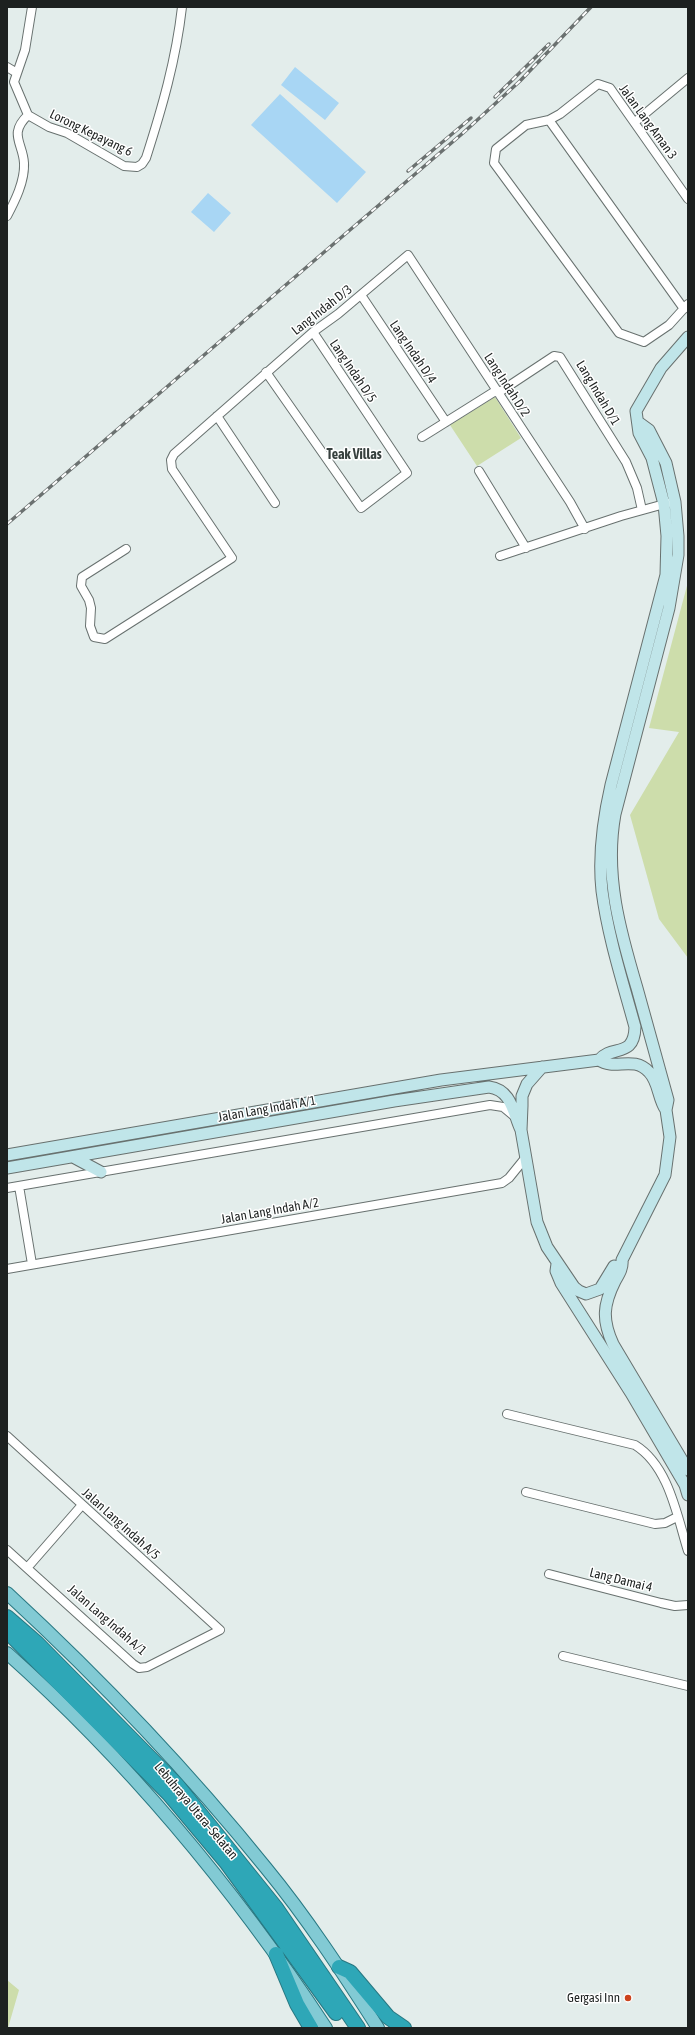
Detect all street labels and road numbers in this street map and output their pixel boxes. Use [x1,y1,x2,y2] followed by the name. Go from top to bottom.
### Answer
[616,82,680,162] street label: Jalan Lang Aman 3
[47,106,135,160] street label: Lorong Kepayang 6
[289,282,355,338] street label: Lang Indah D/3
[386,318,440,386] street label: Lang Indah D/4
[326,337,380,405] street label: Lang Indah D/5
[481,350,533,420] street label: Lang Indah D/2
[573,358,623,428] street label: Lang Indah D/1
[217,1093,317,1125] street label: Jalan Lang Indah A/1
[220,1195,320,1227] street label: Jalan Lang Indah A/2
[79,1485,163,1563] street label: Jalan Lang Indah A/5
[588,1565,654,1595] street label: Lang Damai 4
[64,1582,150,1658] street label: Jalan Lang Indah A/1
[151,1759,241,1863] street label: Lebuhraya Utara–Selatan

